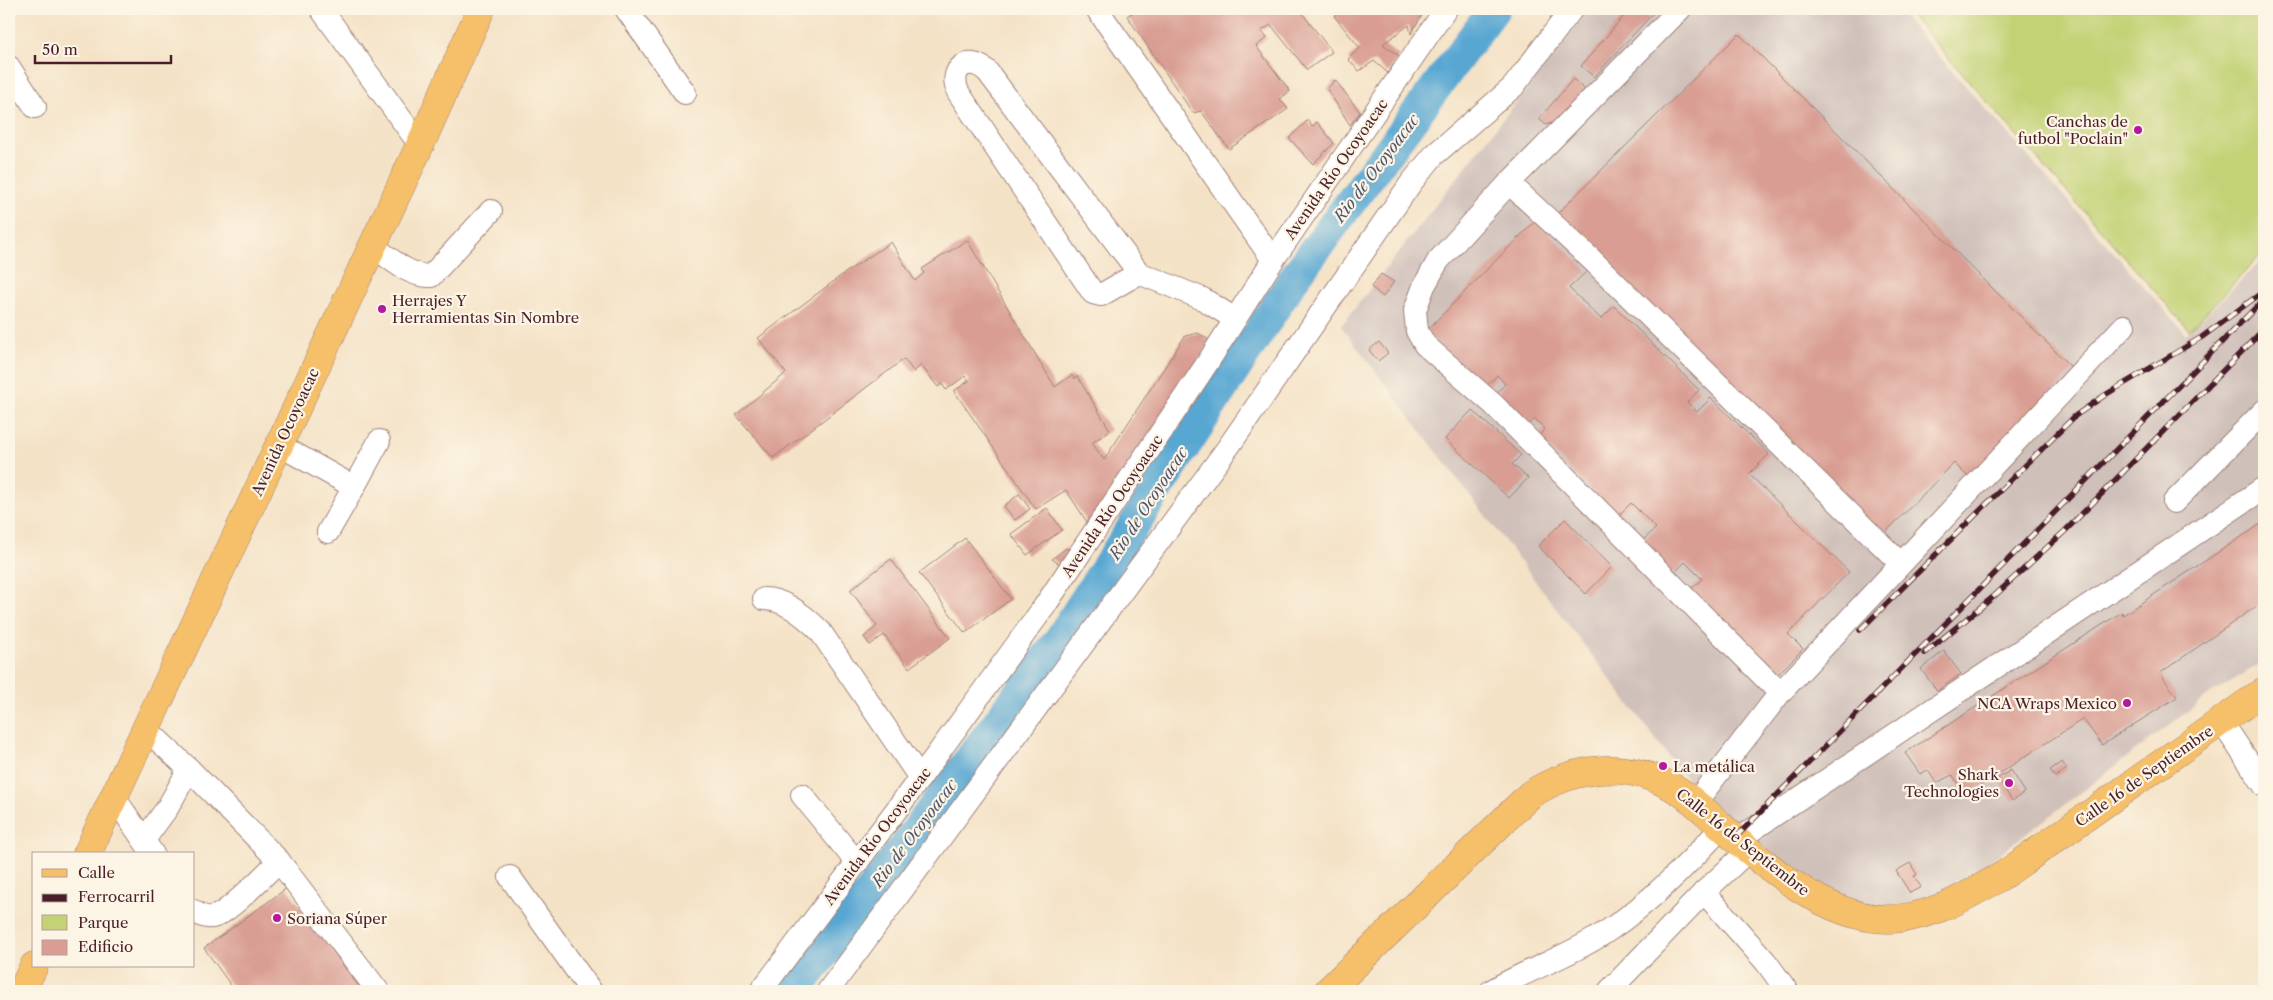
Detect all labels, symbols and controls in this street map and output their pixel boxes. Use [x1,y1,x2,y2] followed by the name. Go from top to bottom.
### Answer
[35,32,171,64] scale bar
[42,40,78,59] text: 50 m
[1280,95,1392,244] street label: Avenida Río Ocoyoacac
[1328,109,1424,227] water label: Rio de Ocoyoacac
[2018,112,2128,148] place label: Canchas de futbol "Poclain"
[2132,124,2144,136] marker: Canchas de futbol "Poclain"
[392,291,579,327] place label: Herrajes Y Herramientas Sin Nombre
[376,303,388,315] marker: Herrajes Y Herramientas Sin Nombre
[247,365,323,500] street label: Avenida Ocoyoacac
[1057,431,1167,582] street label: Avenida Río Ocoyoacac
[1103,442,1192,565] water label: Rio de Ocoyoacac
[1977,694,2117,713] place label: NCA Wraps Mexico
[2121,697,2133,709] marker: NCA Wraps Mexico
[2071,721,2217,831] street label: Calle 16 de Septiembre
[1673,757,1755,776] place label: La metálica
[1657,760,1669,772] marker: La metálica
[818,763,935,909] street label: Avenida Río Ocoyoacac
[1904,765,2000,801] place label: Shark Technologies
[866,774,962,892] water label: Rio de Ocoyoacac
[2003,777,2015,789] marker: Shark Technologies
[1673,784,1813,900] street label: Calle 16 de Septiembre
[32,852,195,968] legend
[78,863,115,882] text: Calle
[78,887,155,906] text: Ferrocarril
[287,909,388,928] place label: Soriana Súper
[271,912,283,924] marker: Soriana Súper
[78,913,128,932] text: Parque
[78,937,133,956] text: Edificio

